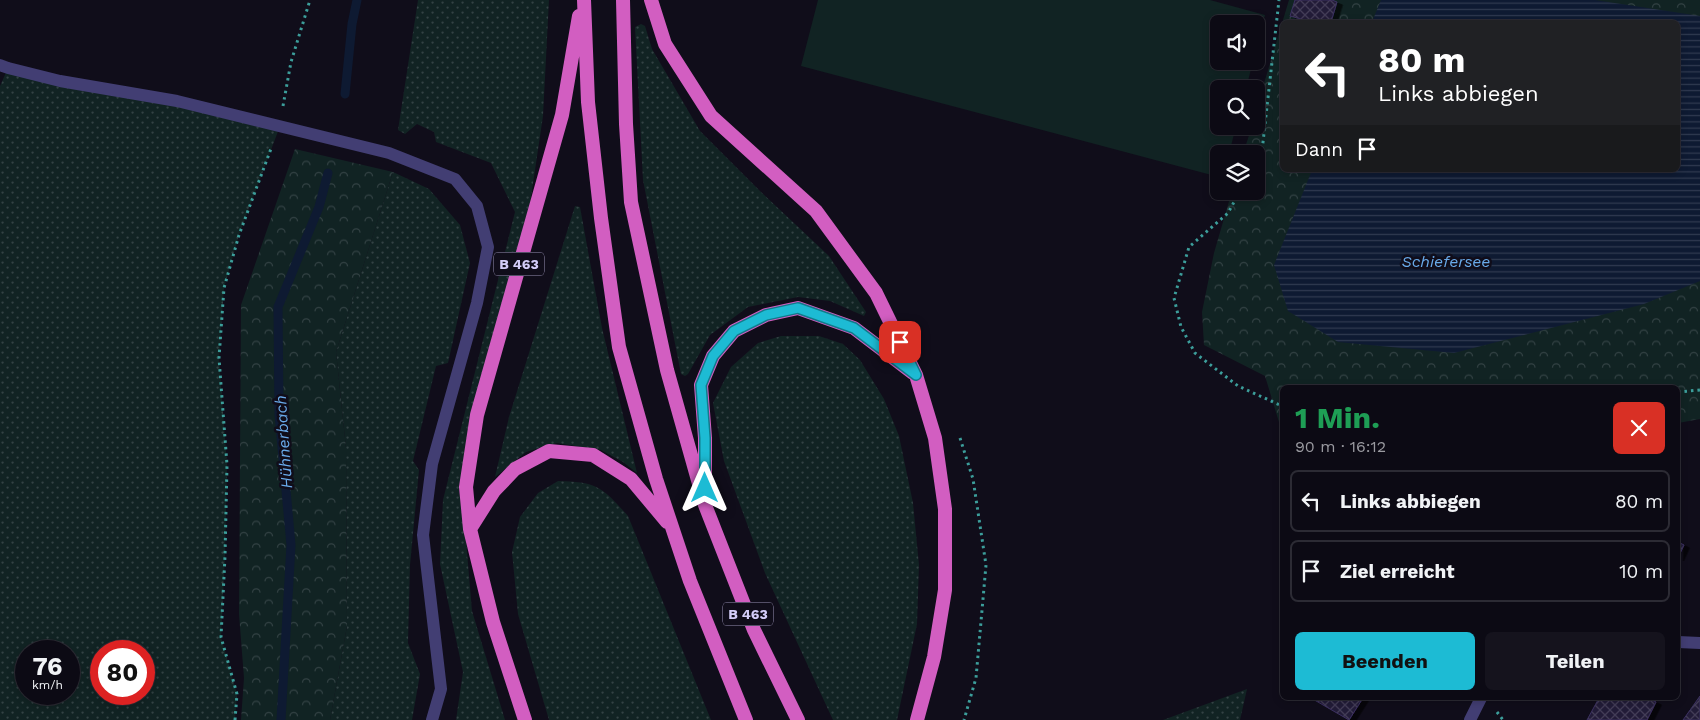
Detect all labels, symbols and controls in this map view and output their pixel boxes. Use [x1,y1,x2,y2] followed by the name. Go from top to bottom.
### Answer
[1210,15,1265,200] map controls
[1210,15,1265,70] button: sound
[1378,39,1465,81] text: 80 m
[1295,40,1360,105] icon: left
[1210,80,1265,135] button: search
[1378,81,1539,106] text: Links abbiegen
[1353,135,1381,163] icon: arrive
[1295,138,1343,161] text: Dann
[1210,145,1265,200] button: layers
[494,252,544,276] road number: B 463
[1402,252,1490,271] water label: Schiefersee
[879,321,921,363] pin
[886,328,914,356] icon: arrive
[271,395,296,489] water label: Hühnerbach
[1295,400,1380,435] text: 1 Min.
[1613,402,1665,454] button: close
[1295,437,1386,456] text: 90 m · 16:12
[678,461,730,513] position arrow
[1297,487,1325,515] icon: left
[1340,490,1481,513] text: Links abbiegen
[1615,490,1663,513] text: 80 m
[1297,557,1325,585] icon: arrive
[1340,560,1455,583] text: Ziel erreicht
[1619,560,1663,583] text: 10 m
[723,602,773,626] road number: B 463
[1295,632,1475,690] button: Beenden
[1485,632,1665,690] button: Teilen
[90,640,155,705] speed limit sign: 80
[33,652,62,681] text: 76
[32,678,63,692] text: km/h

